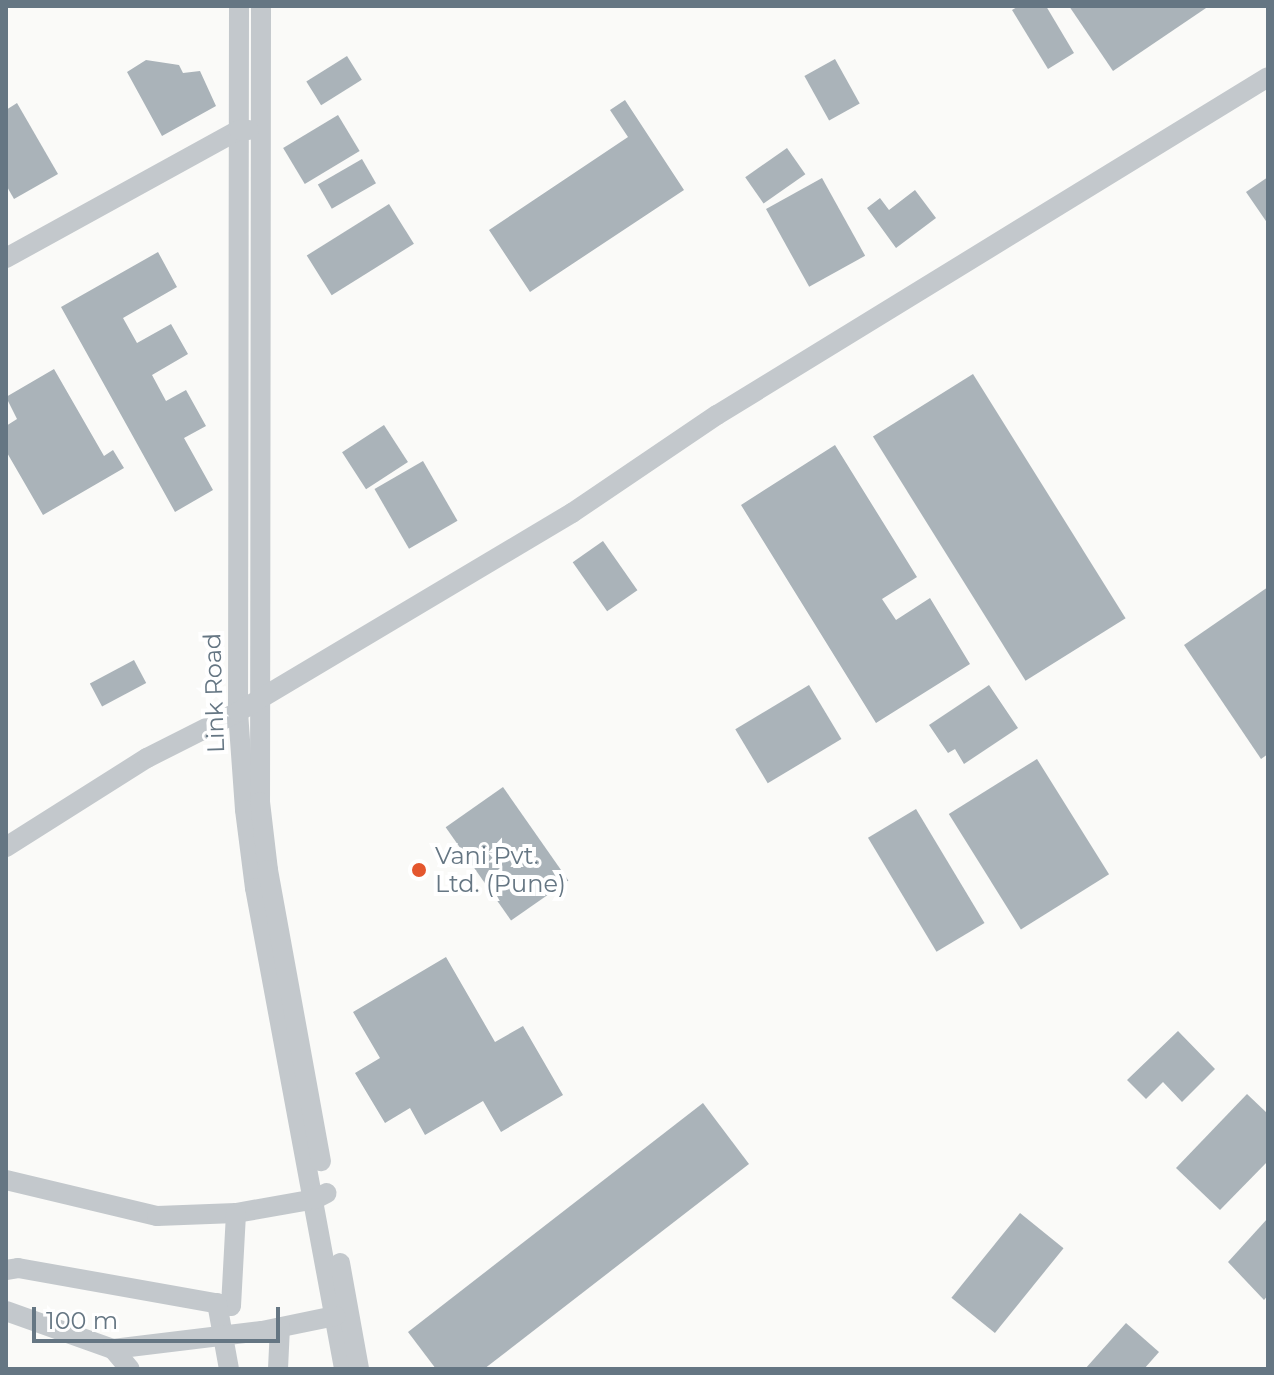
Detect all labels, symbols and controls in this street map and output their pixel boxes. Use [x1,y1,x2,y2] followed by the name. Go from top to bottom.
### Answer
[198,632,230,754] street label: Link Road
[435,842,566,898] place label: Vani Pvt. Ltd. (Pune)
[410,861,428,879] marker: Vani Pvt. Ltd. (Pune)
[36,1291,284,1341] scale bar
[46,1306,118,1335] text: 100 m

